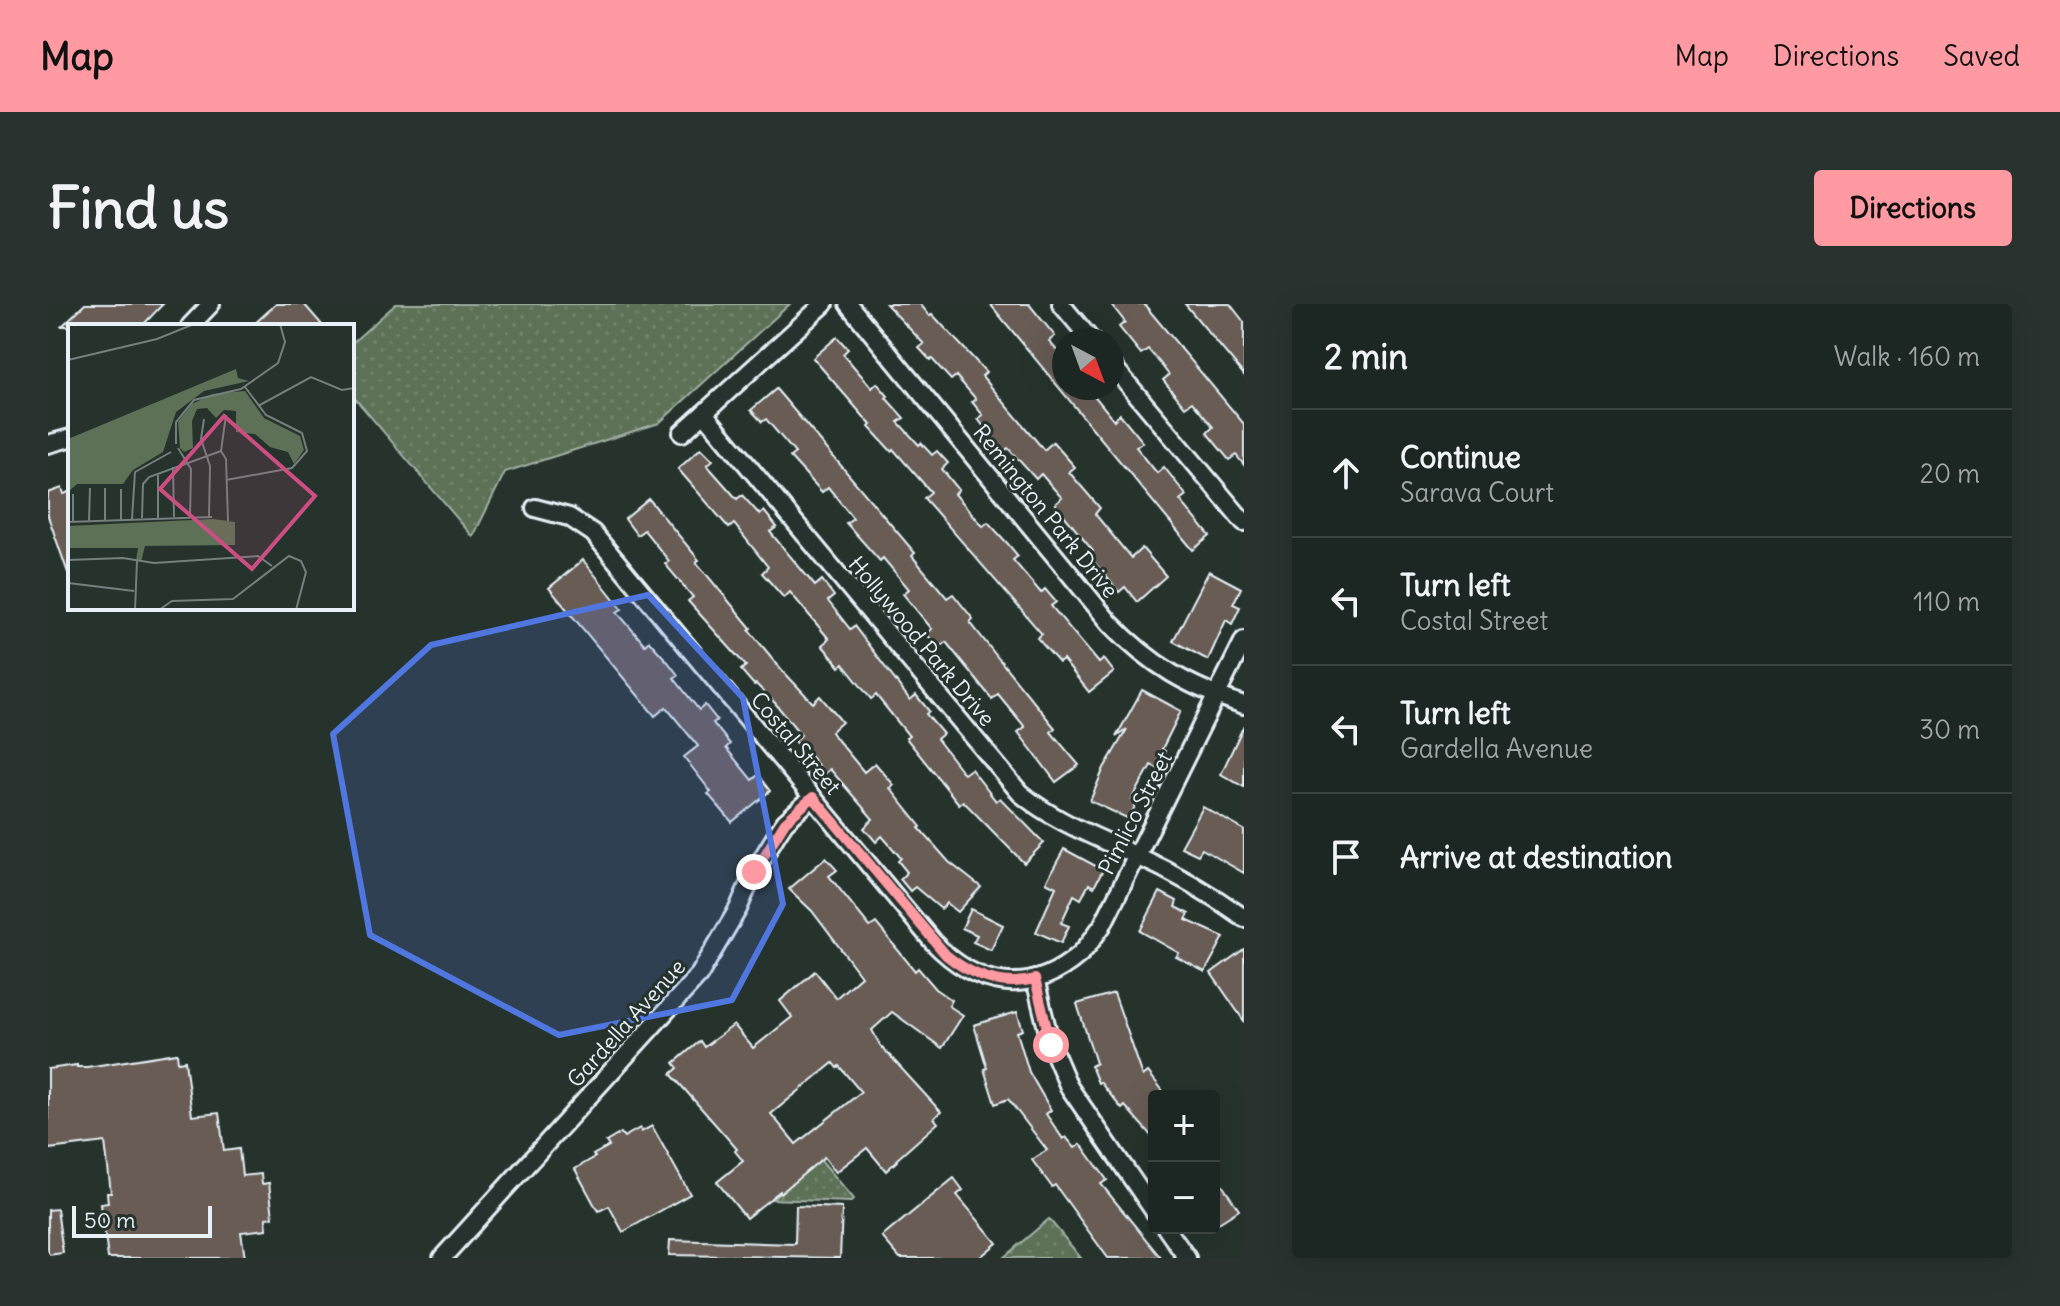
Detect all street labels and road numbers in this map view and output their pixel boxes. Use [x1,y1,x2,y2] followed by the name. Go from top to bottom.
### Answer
[967,419,1125,603] street label: Remington Park Drive
[843,550,1001,732] street label: Hollywood Park Drive
[745,686,847,800] street label: Costal Street
[1092,747,1178,879] street label: Pimlico Street
[561,953,691,1093] street label: Gardella Avenue

